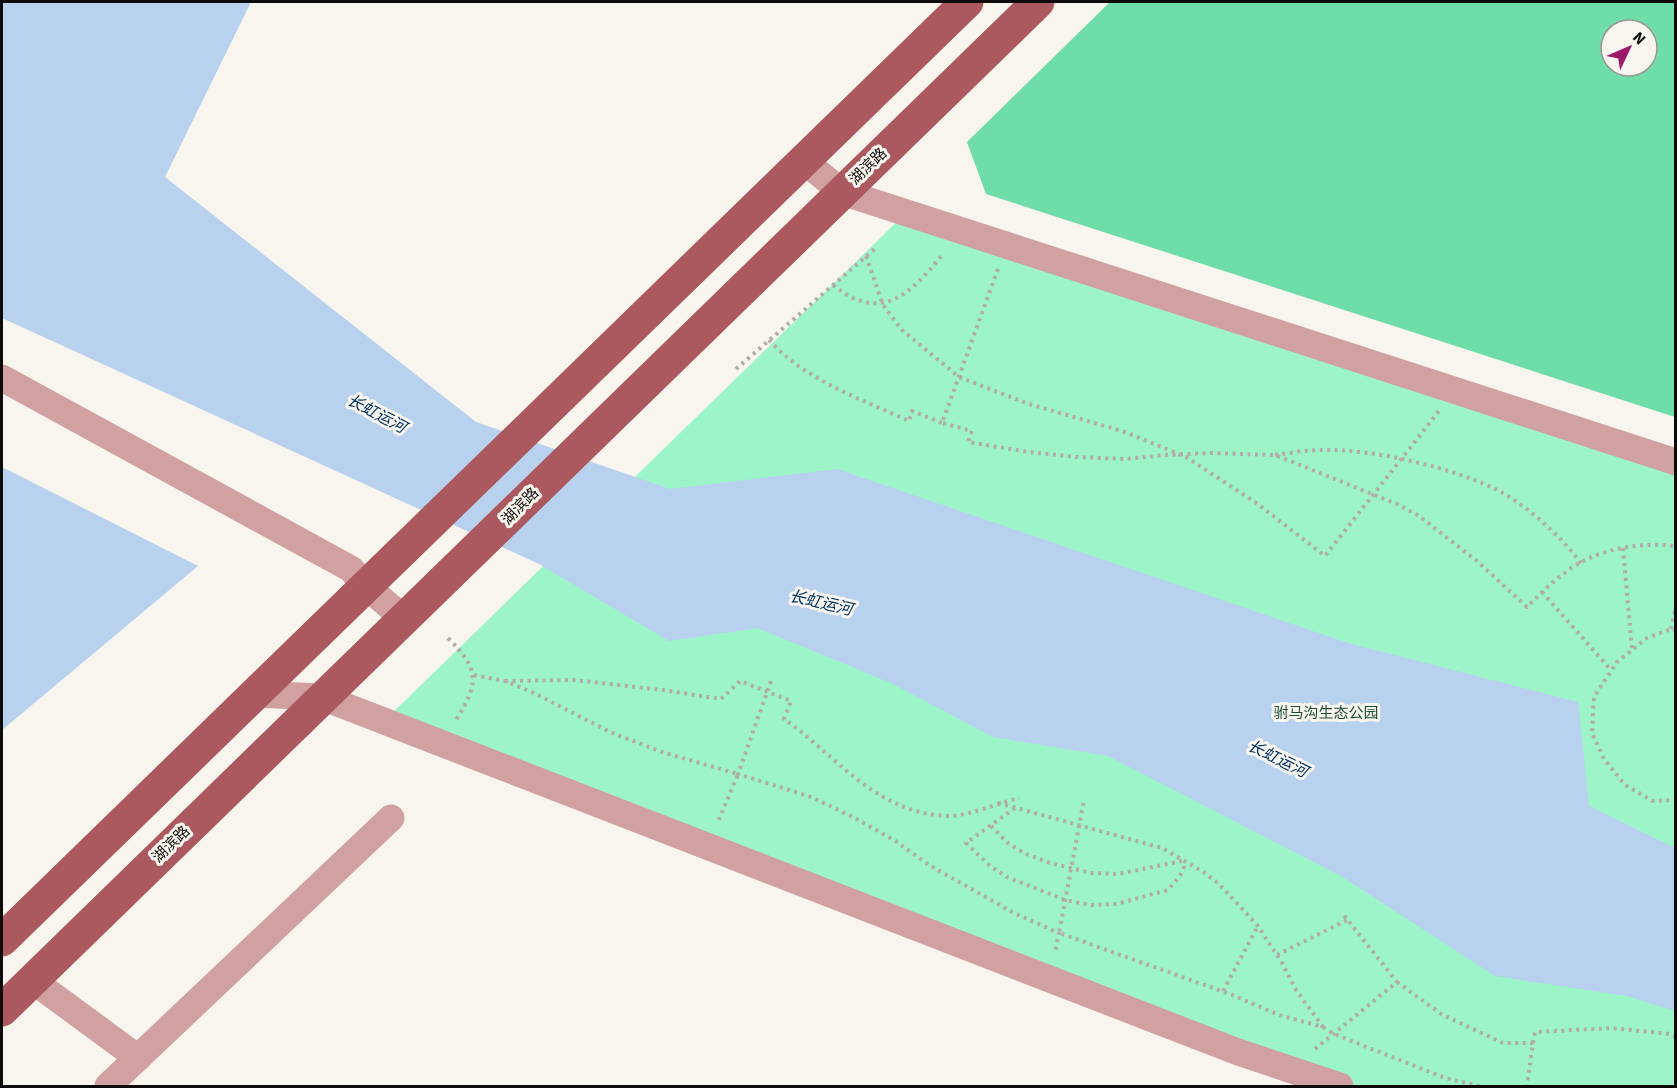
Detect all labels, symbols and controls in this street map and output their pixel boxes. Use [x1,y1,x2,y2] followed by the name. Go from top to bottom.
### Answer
[1599,18,1659,78] north arrow
[1627,27,1651,50] text: N
[845,143,892,190] street label: 湖滨路
[343,389,413,440] water label: 长虹运河
[497,483,544,530] street label: 湖滨路
[787,585,857,622] water label: 长虹运河
[1273,703,1379,724] park label: 驸马沟生态公园
[1244,735,1314,784] water label: 长虹运河
[148,821,195,868] street label: 湖滨路

